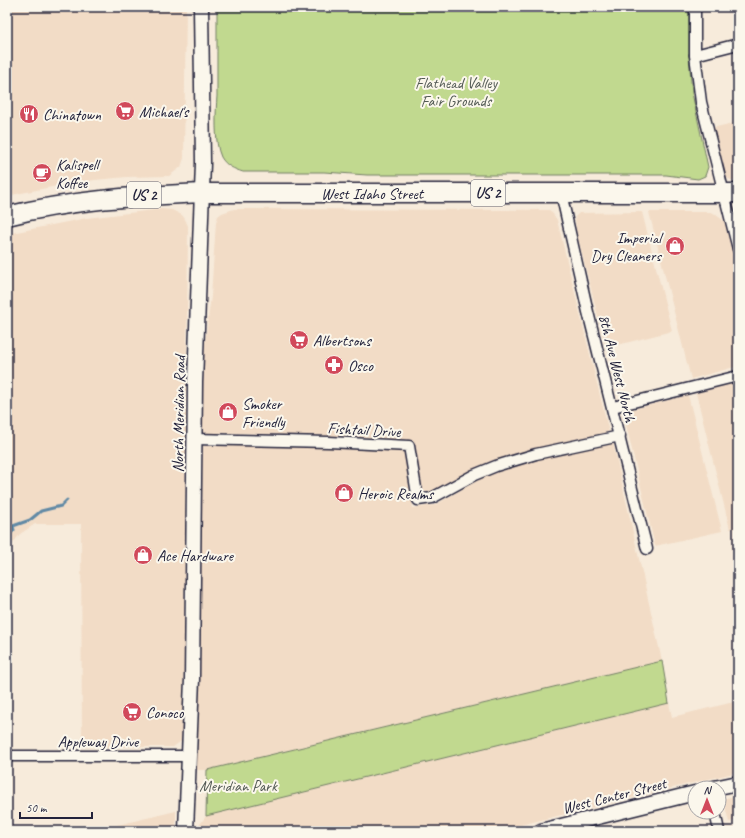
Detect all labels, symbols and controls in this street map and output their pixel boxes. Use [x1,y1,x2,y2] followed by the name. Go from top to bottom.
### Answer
[415,73,498,111] park label: Flathead Valley Fair Grounds
[114,100,136,122] supermarket icon: Michael's
[139,102,190,122] place label: Michael's
[18,103,40,125] restaurant icon: Chinatown
[43,105,102,125] place label: Chinatown
[56,155,101,193] place label: Kalispell Koffee
[31,162,53,184] cafe icon: Kalispell Koffee
[471,180,505,206] road number: US 2
[127,182,161,208] road number: US 2
[321,184,425,204] street label: West Idaho Street
[591,228,664,266] place label: Imperial Dry Cleaners
[664,235,686,257] shop icon: Imperial Dry Cleaners
[594,312,640,425] street label: 8th Ave West North
[288,329,310,351] supermarket icon: Albertsons
[313,331,372,351] place label: Albertsons
[168,353,190,473] street label: North Meridian Road
[323,354,345,376] pharmacy icon: Osco
[348,356,374,376] place label: Osco
[242,394,286,432] place label: Smoker Friendly
[217,401,239,423] shop icon: Smoker Friendly
[327,418,403,442] street label: Fishtail Drive
[333,482,355,504] shop icon: Heroic Realms
[358,484,435,504] place label: Heroic Realms
[132,544,154,566] shop icon: Ace Hardware
[157,546,235,566] place label: Ace Hardware
[121,701,143,723] supermarket icon: Conoco
[146,703,185,723] place label: Conoco
[58,732,140,752] street label: Appleway Drive
[560,773,670,819] street label: West Center Street
[199,776,278,796] park label: Meridian Park
[687,780,727,820] north arrow
[704,783,713,797] text: N
[20,794,92,820] scale bar
[26,800,48,816] text: 50 m

